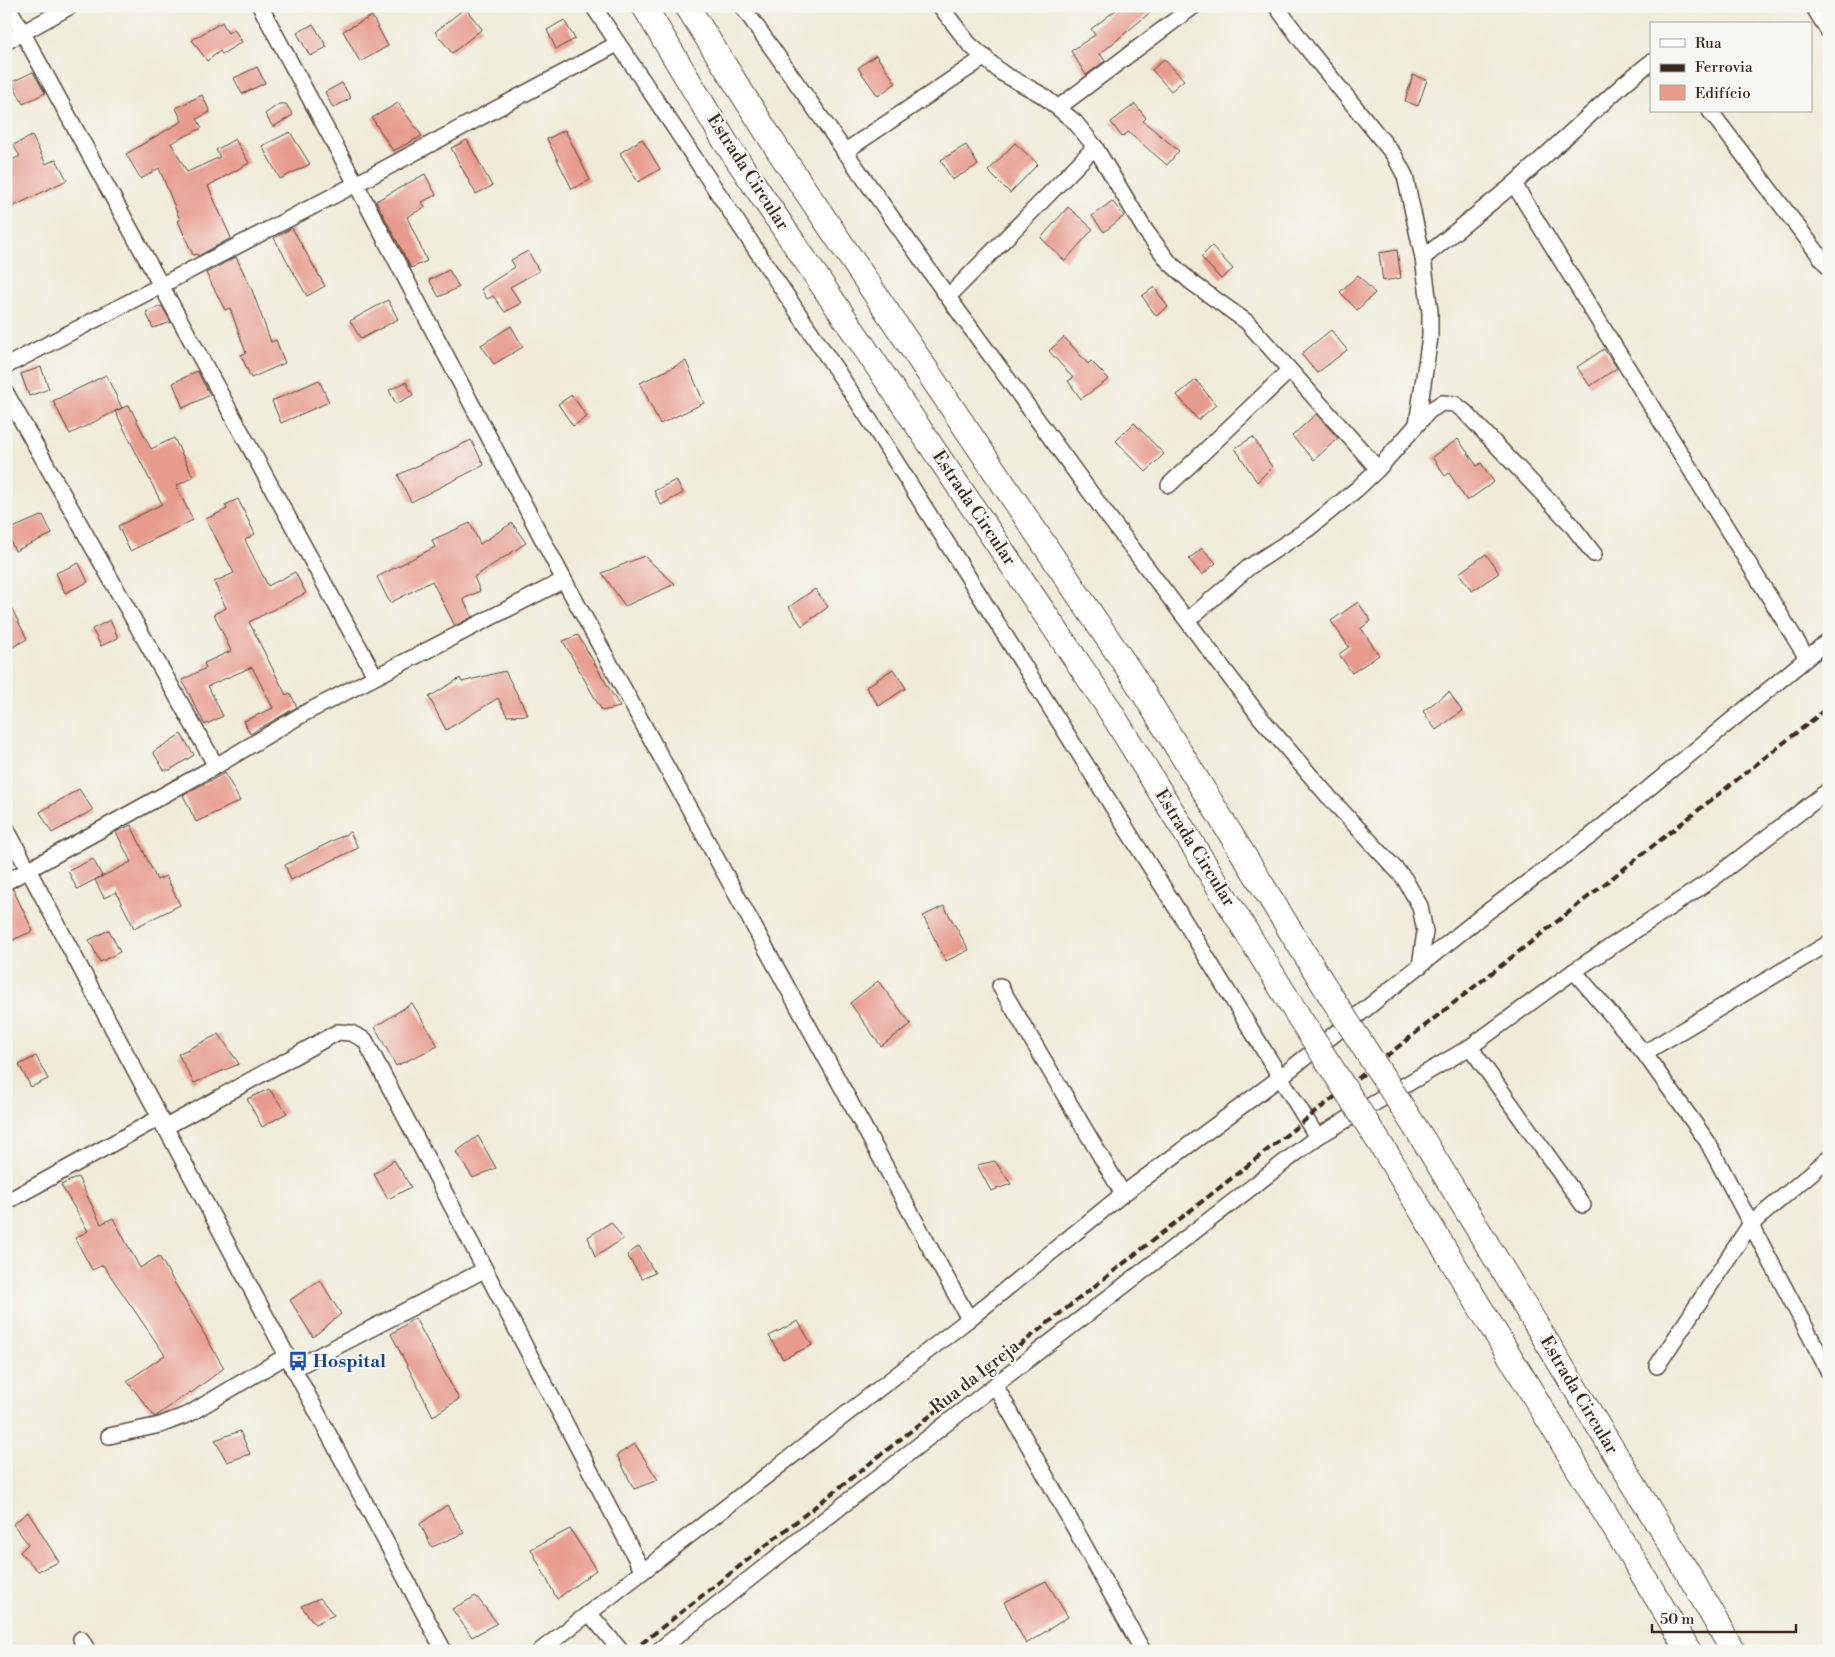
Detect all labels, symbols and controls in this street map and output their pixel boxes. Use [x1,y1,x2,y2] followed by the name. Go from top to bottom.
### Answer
[1650,22,1812,112] legend
[1695,34,1722,53] text: Rua
[1695,58,1753,77] text: Ferrovia
[1695,84,1751,103] text: Edifício
[702,109,794,235] street label: Estrada Circular
[927,446,1021,570] street label: Estrada Circular
[1150,785,1240,911] street label: Estrada Circular
[1535,1332,1624,1459] street label: Estrada Circular
[926,1334,1025,1419] street label: Rua da Igreja
[287,1350,309,1372] bus stop icon: Hospital
[313,1350,386,1373] place label: Hospital
[1652,1602,1796,1634] scale bar
[1660,1610,1694,1629] text: 50 m

